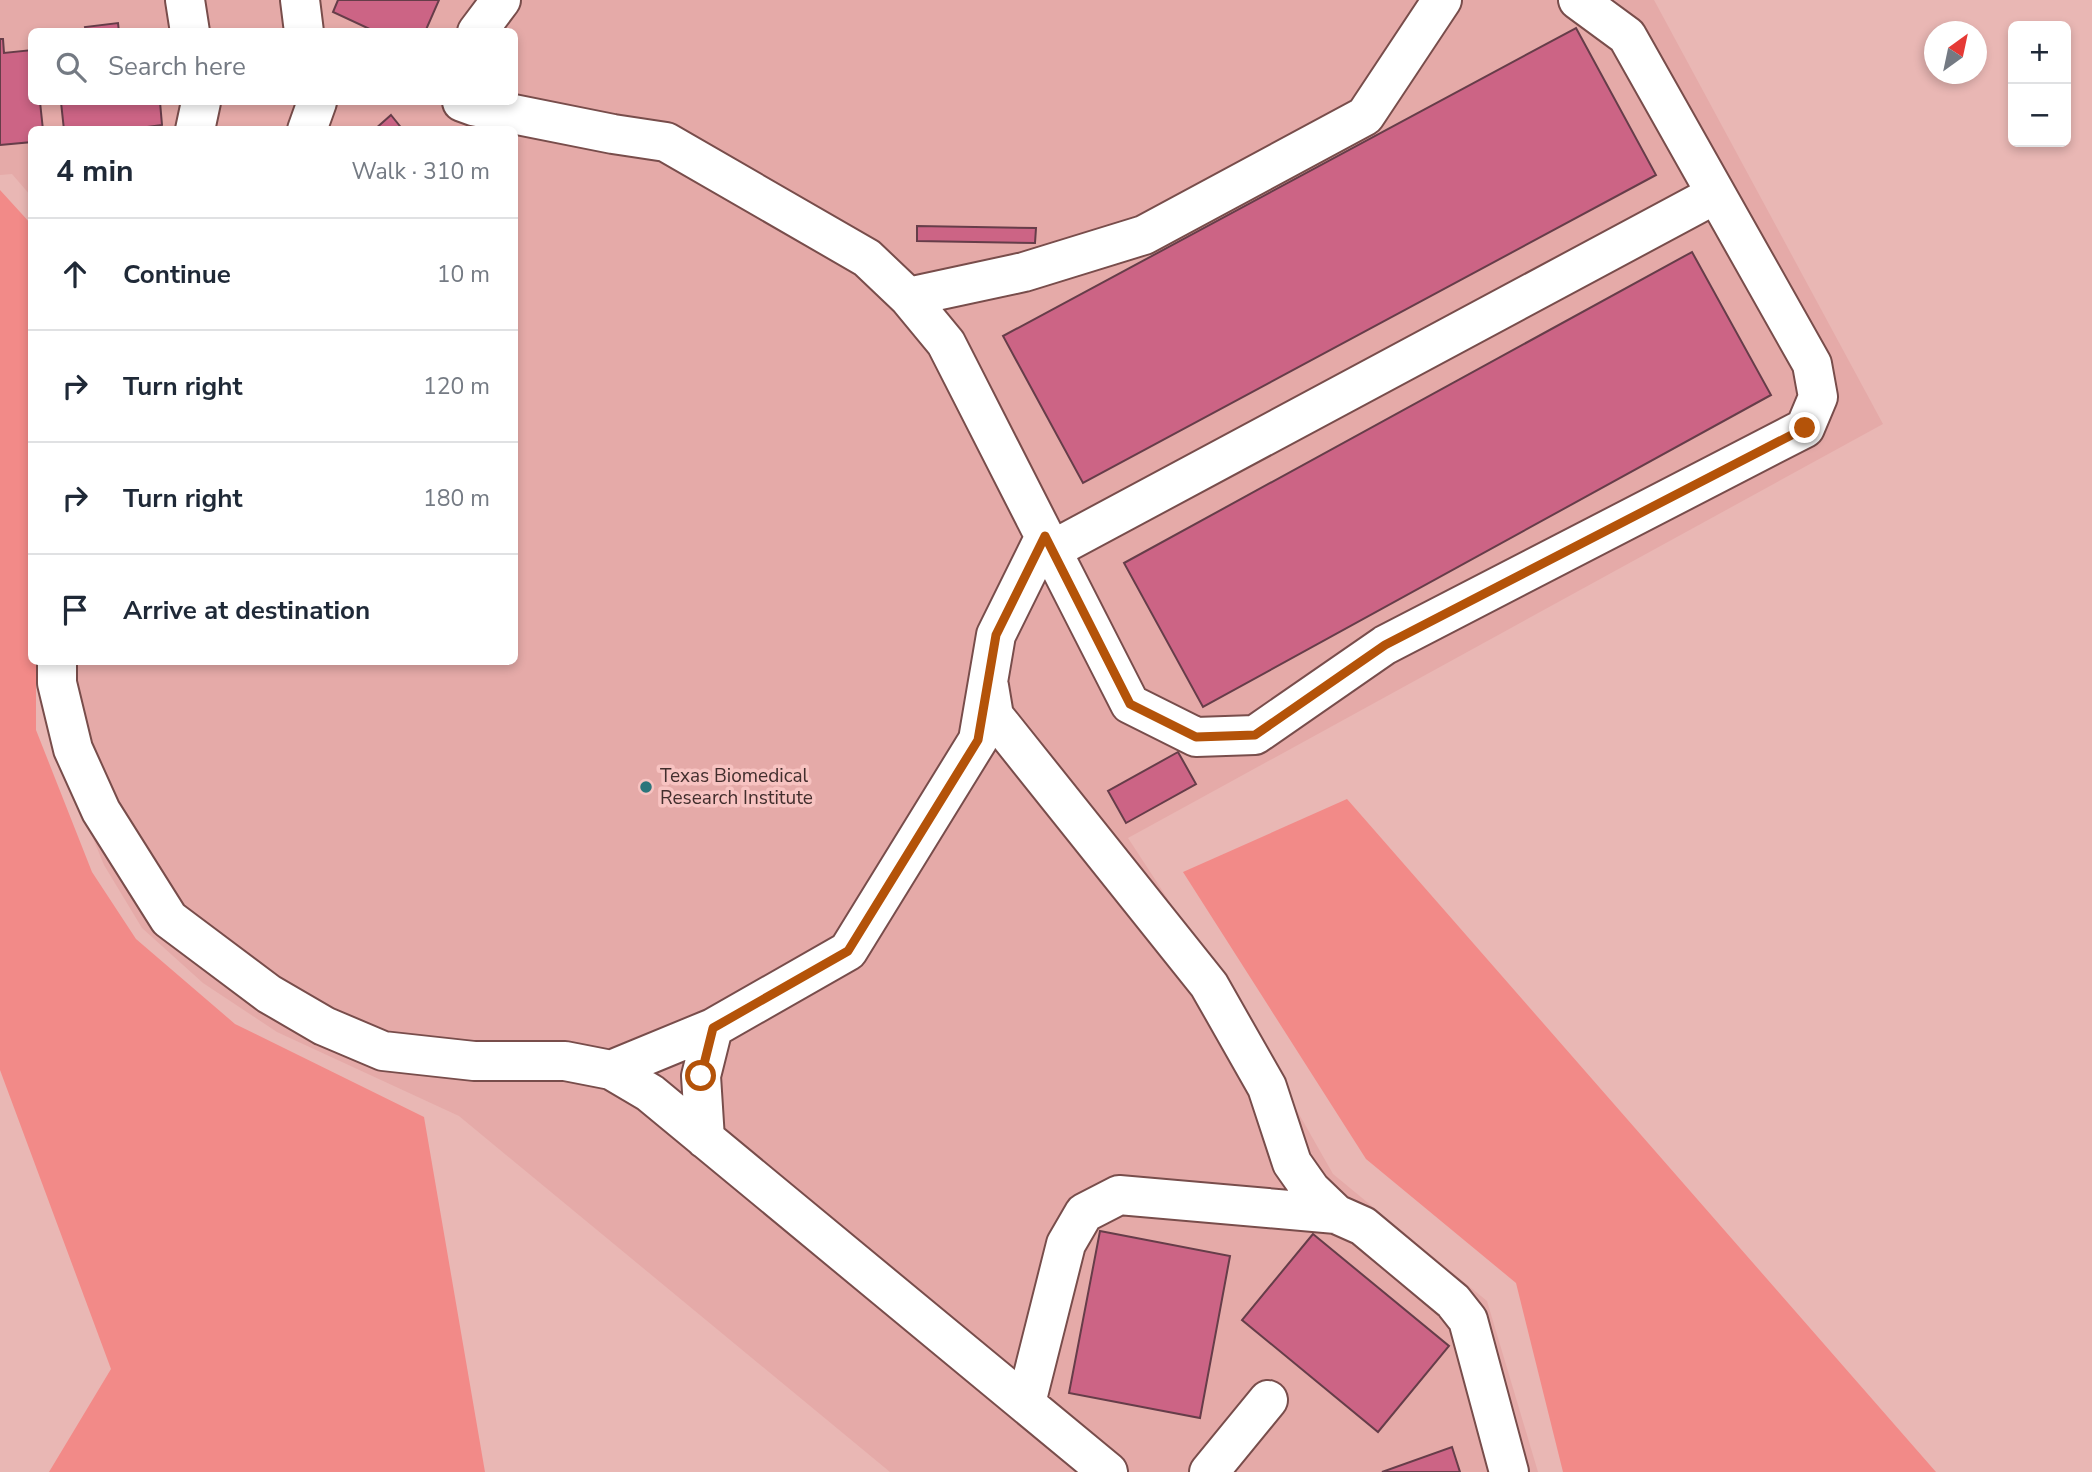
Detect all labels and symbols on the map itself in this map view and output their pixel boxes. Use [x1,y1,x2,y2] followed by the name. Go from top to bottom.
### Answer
[1924,21,1987,84] north arrow
[1789,412,1820,443] route end
[660,763,813,811] place label: Texas Biomedical Research Institute
[638,779,654,795] marker: Texas Biomedical Research Institute
[685,1060,716,1091] route start

